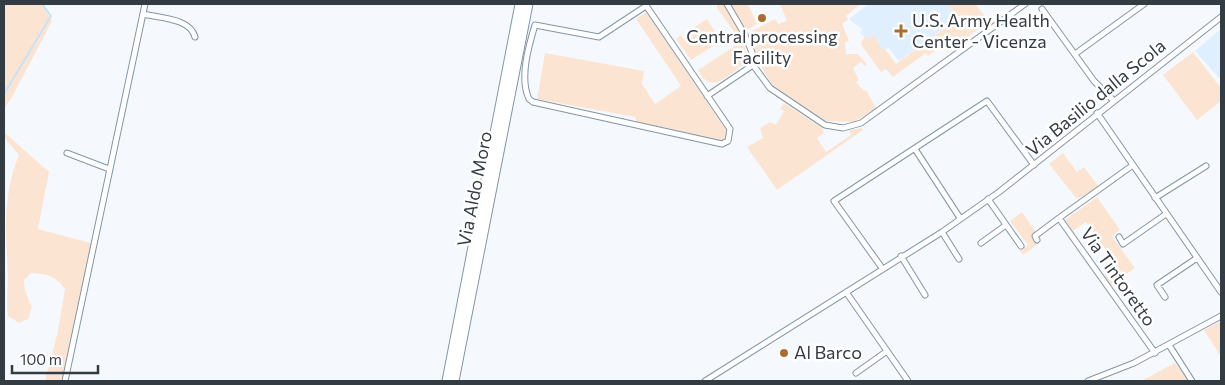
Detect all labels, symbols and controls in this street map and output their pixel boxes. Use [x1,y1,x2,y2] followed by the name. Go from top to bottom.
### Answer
[912,9,1050,52] place label: U.S. Army Health Center - Vicenza
[756,12,768,24] marker: Central processing Facility
[894,24,908,38] marker: U.S. Army Health Center - Vicenza
[686,25,838,68] place label: Central processing Facility
[1021,34,1170,160] street label: Via Basilio dalla Scola
[452,129,496,248] street label: Via Aldo Moro
[1077,223,1161,330] street label: Via Tintoretto
[794,341,862,363] place label: Al Barco
[12,342,99,374] scale bar
[778,347,790,359] marker: Al Barco
[20,350,62,368] text: 100 m

